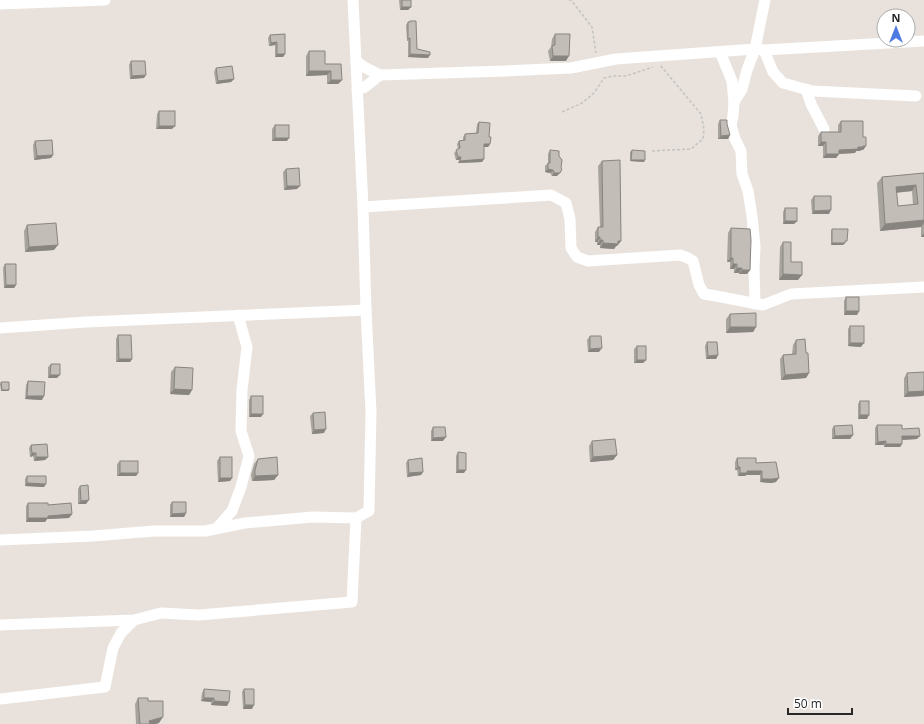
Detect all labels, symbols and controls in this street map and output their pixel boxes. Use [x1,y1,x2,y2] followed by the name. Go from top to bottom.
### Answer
[876,8,916,48] north arrow
[892,10,900,25] text: N
[788,690,852,716] scale bar
[794,695,822,712] text: 50 m

